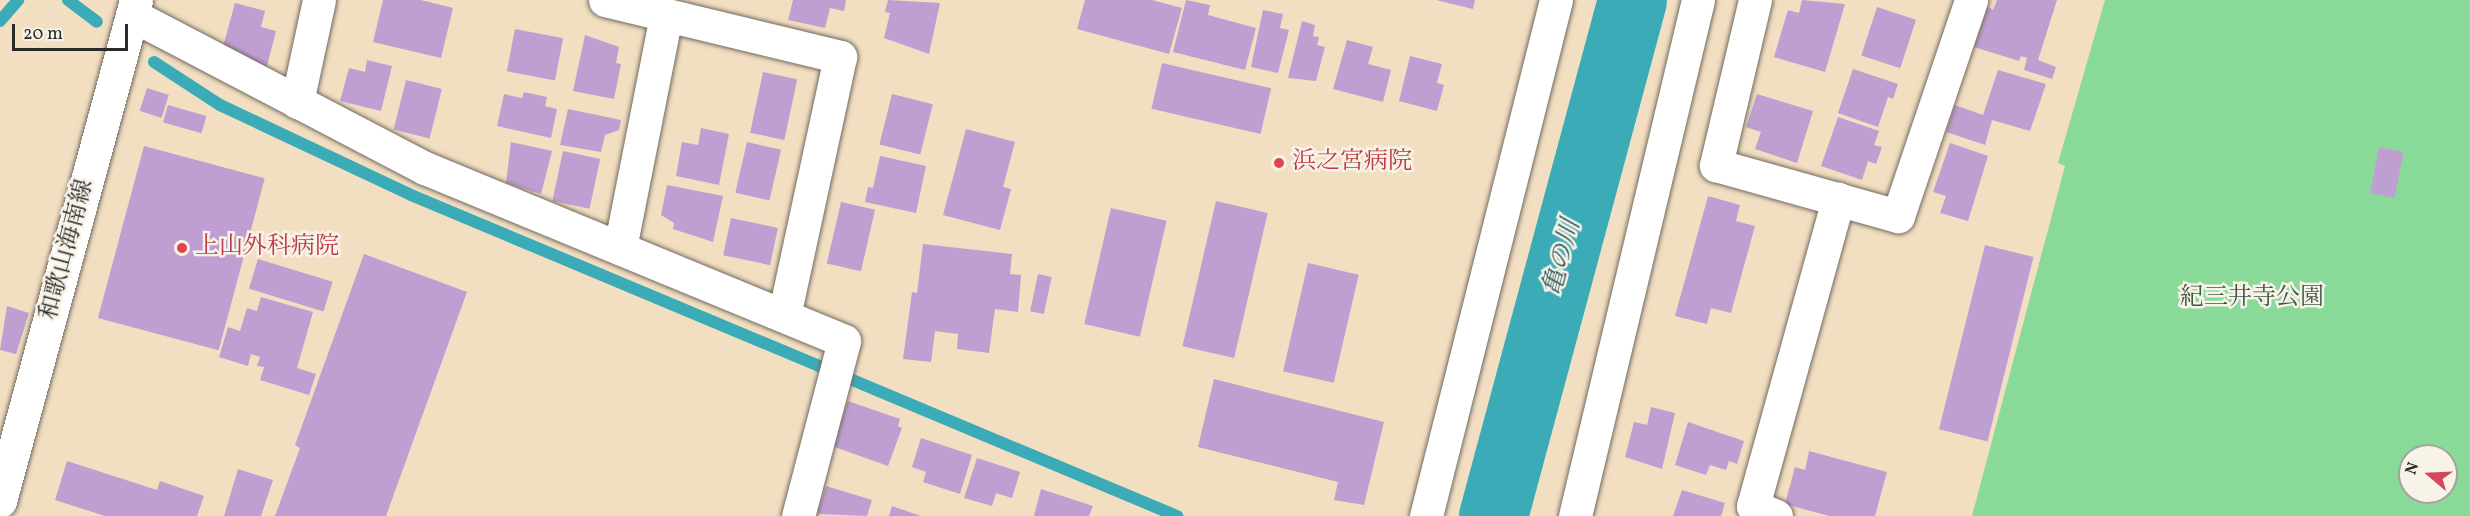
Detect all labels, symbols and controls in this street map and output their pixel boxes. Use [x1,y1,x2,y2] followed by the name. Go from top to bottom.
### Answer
[15,12,130,50] scale bar
[23,22,63,47] text: 20 m
[1292,149,1412,177] place label: 浜之宮病院
[1270,154,1288,172] marker: 浜之宮病院
[35,177,101,323] street label: 和歌山海南線
[1538,216,1588,300] water label: 亀の川
[195,234,339,262] place label: 上山外科病院
[173,239,191,257] marker: 上山外科病院
[2180,285,2324,313] park label: 紀三井寺公園
[2398,444,2458,504] north arrow
[2401,460,2425,478] text: N

